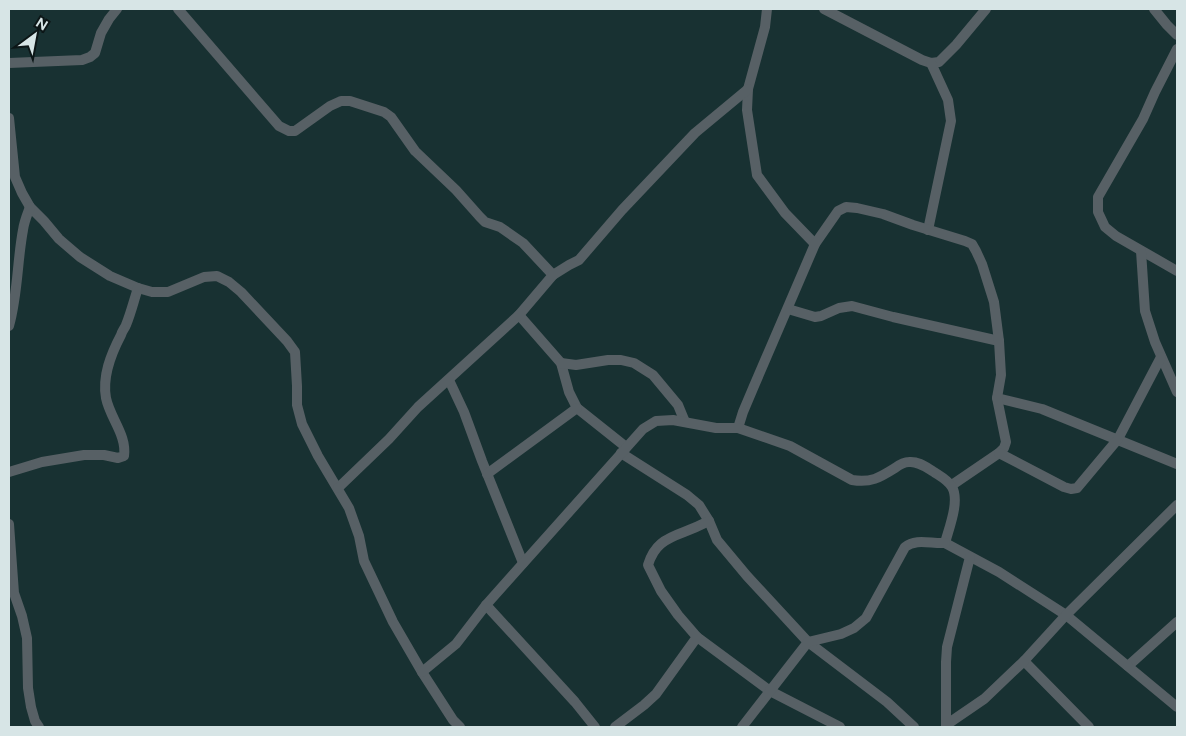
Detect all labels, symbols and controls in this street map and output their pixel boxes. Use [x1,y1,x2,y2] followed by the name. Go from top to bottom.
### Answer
[10,10,60,60] north arrow
[33,14,51,34] text: N

